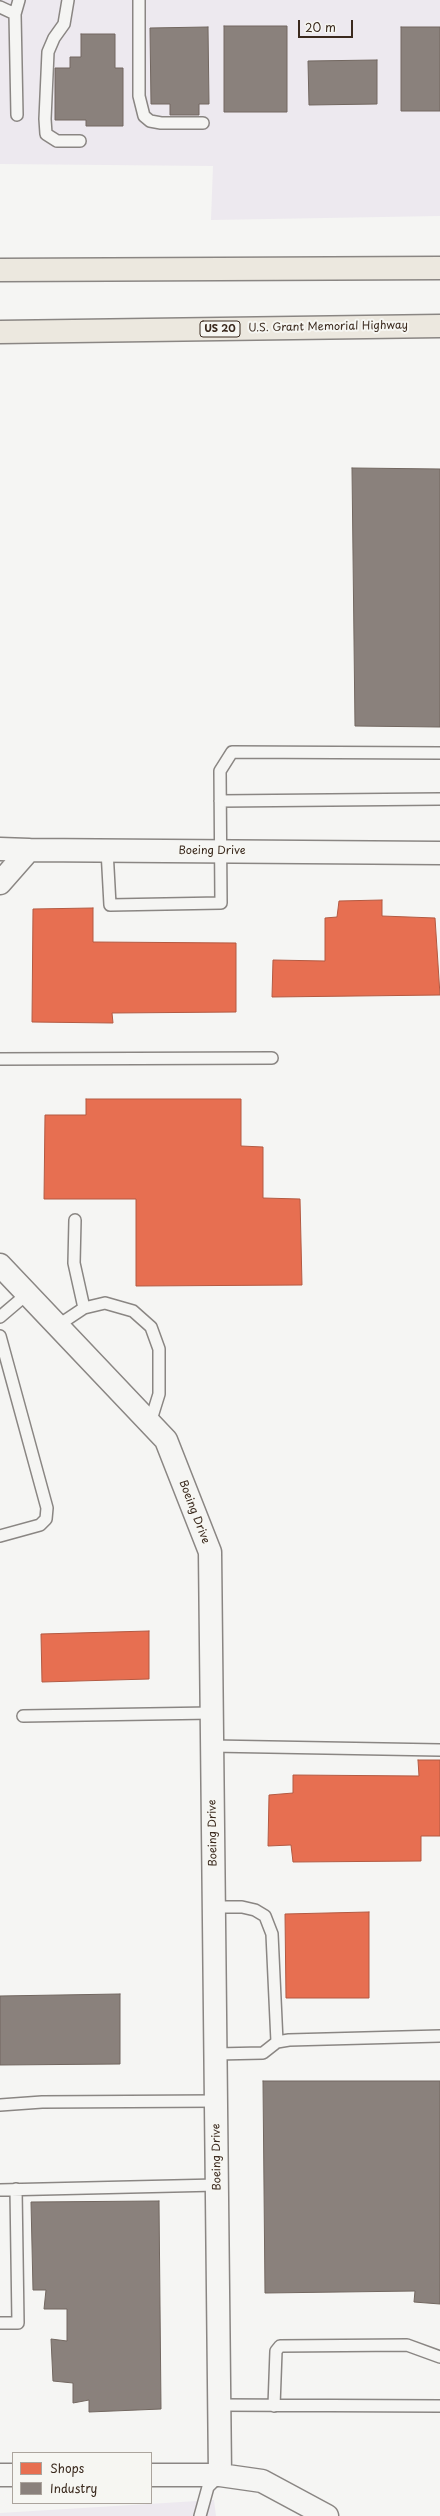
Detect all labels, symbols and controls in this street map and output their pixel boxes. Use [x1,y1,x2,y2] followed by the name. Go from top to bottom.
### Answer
[300,12,355,38] scale bar
[305,18,336,36] text: 20 m
[248,319,408,335] street label: U.S. Grant Memorial Highway
[200,321,240,337] road number: US 20
[178,844,246,858] street label: Boeing Drive
[176,1478,212,1546] street label: Boeing Drive
[206,1799,220,1867] street label: Boeing Drive
[210,2123,224,2191] street label: Boeing Drive
[12,2452,152,2504] legend
[50,2459,84,2477] text: Shops
[50,2479,97,2497] text: Industry

